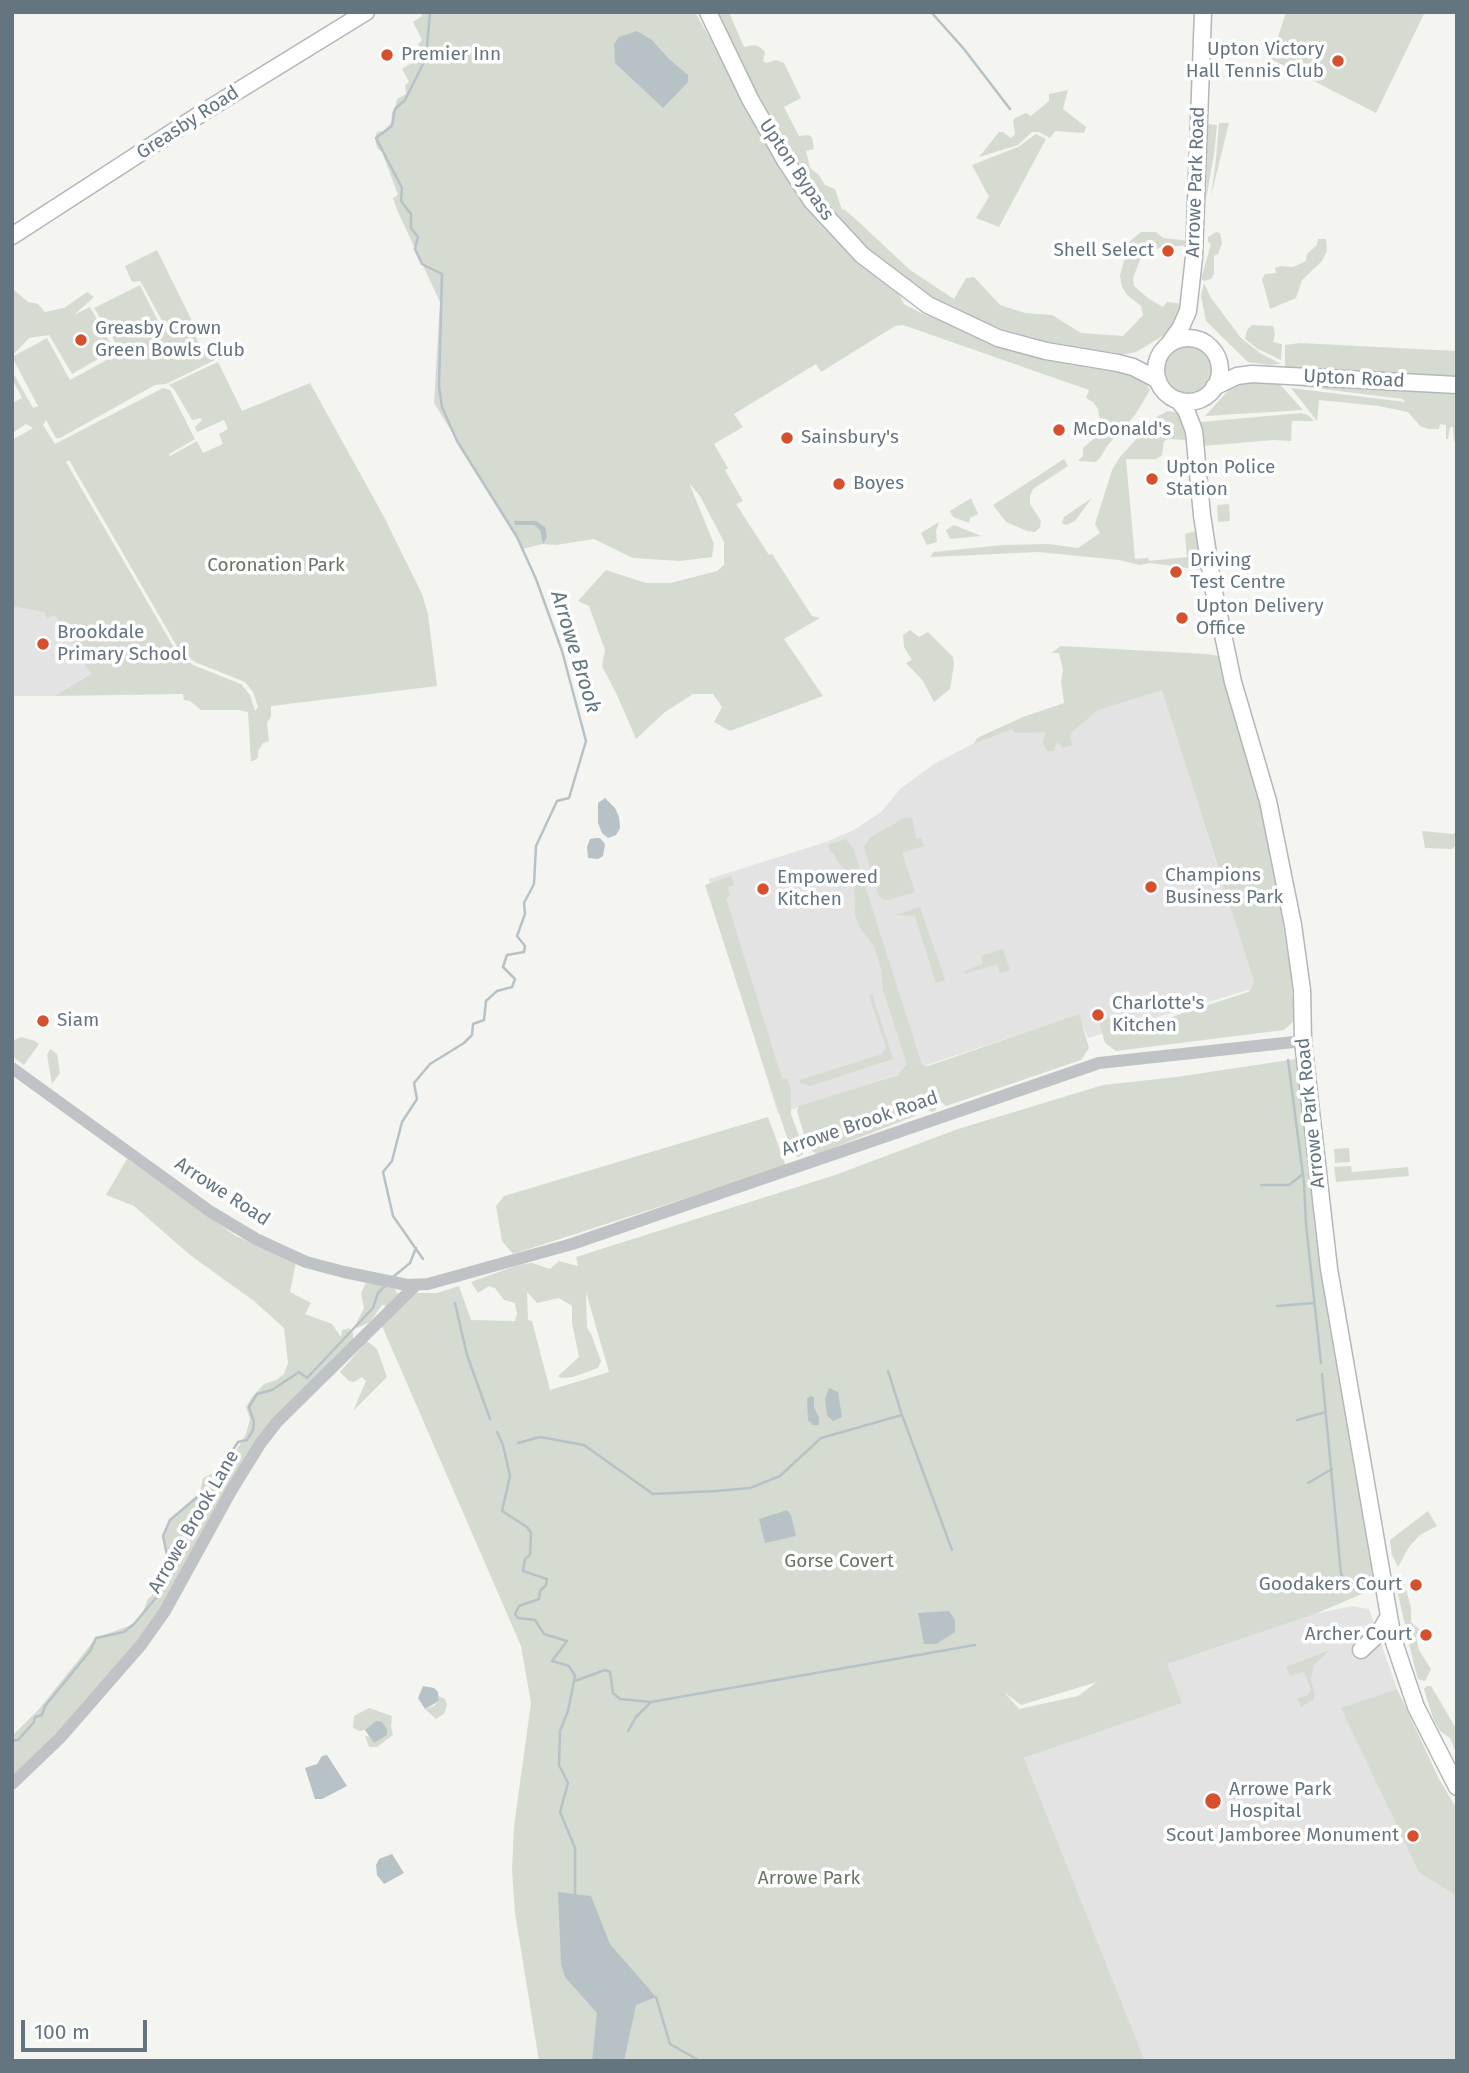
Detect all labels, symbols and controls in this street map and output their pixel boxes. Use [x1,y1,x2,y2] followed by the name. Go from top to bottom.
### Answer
[1186,39,1324,83] place label: Upton Victory Hall Tennis Club
[401,44,501,66] place label: Premier Inn
[379,47,395,63] marker: Premier Inn
[1330,53,1346,69] marker: Upton Victory Hall Tennis Club
[133,81,243,165] street label: Greasby Road
[1182,106,1210,258] street label: Arrowe Park Road
[754,115,838,225] street label: Upton Bypass
[1054,240,1154,262] place label: Shell Select
[1160,243,1176,259] marker: Shell Select
[95,318,245,362] place label: Greasby Crown Green Bowls Club
[73,332,89,348] marker: Greasby Crown Green Bowls Club
[1303,365,1405,393] street label: Upton Road
[1073,419,1171,441] place label: McDonald's
[1051,422,1067,438] marker: McDonald's
[801,427,899,449] place label: Sainsbury's
[779,430,795,446] marker: Sainsbury's
[1166,457,1275,501] place label: Upton Police Station
[1144,471,1160,487] marker: Upton Police Station
[853,473,904,495] place label: Boyes
[831,476,847,492] marker: Boyes
[1190,550,1286,594] place label: Driving Test Centre
[207,555,345,577] park label: Coronation Park
[1168,564,1184,580] marker: Driving Test Centre
[544,588,606,716] water label: Arrowe Brook
[1196,596,1324,640] place label: Upton Delivery Office
[1174,610,1190,626] marker: Upton Delivery Office
[57,622,187,666] place label: Brookdale Primary School
[35,636,51,652] marker: Brookdale Primary School
[1165,865,1283,909] place label: Champions Business Park
[777,867,878,911] place label: Empowered Kitchen
[1143,879,1159,895] marker: Champions Business Park
[755,881,771,897] marker: Empowered Kitchen
[1112,993,1204,1037] place label: Charlotte's Kitchen
[1090,1007,1106,1023] marker: Charlotte's Kitchen
[57,1010,99,1032] place label: Siam
[35,1013,51,1029] marker: Siam
[1292,1037,1330,1189] street label: Arrowe Park Road
[779,1086,941,1162] street label: Arrowe Brook Road
[170,1153,274,1231] street label: Arrowe Road
[144,1446,244,1598] street label: Arrowe Brook Lane
[784,1551,894,1573] park label: Gorse Covert
[1259,1574,1402,1596] place label: Goodakers Court
[1408,1577,1424,1593] marker: Goodakers Court
[1305,1624,1412,1646] place label: Archer Court
[1418,1627,1434,1643] marker: Archer Court
[1229,1779,1331,1823] place label: Arrowe Park Hospital
[1203,1791,1223,1811] marker: Arrowe Park Hospital
[1166,1825,1399,1847] place label: Scout Jamboree Monument
[1405,1828,1421,1844] marker: Scout Jamboree Monument
[758,1868,860,1890] park label: Arrowe Park
[24,2007,150,2050] scale bar
[34,2019,90,2045] text: 100 m

